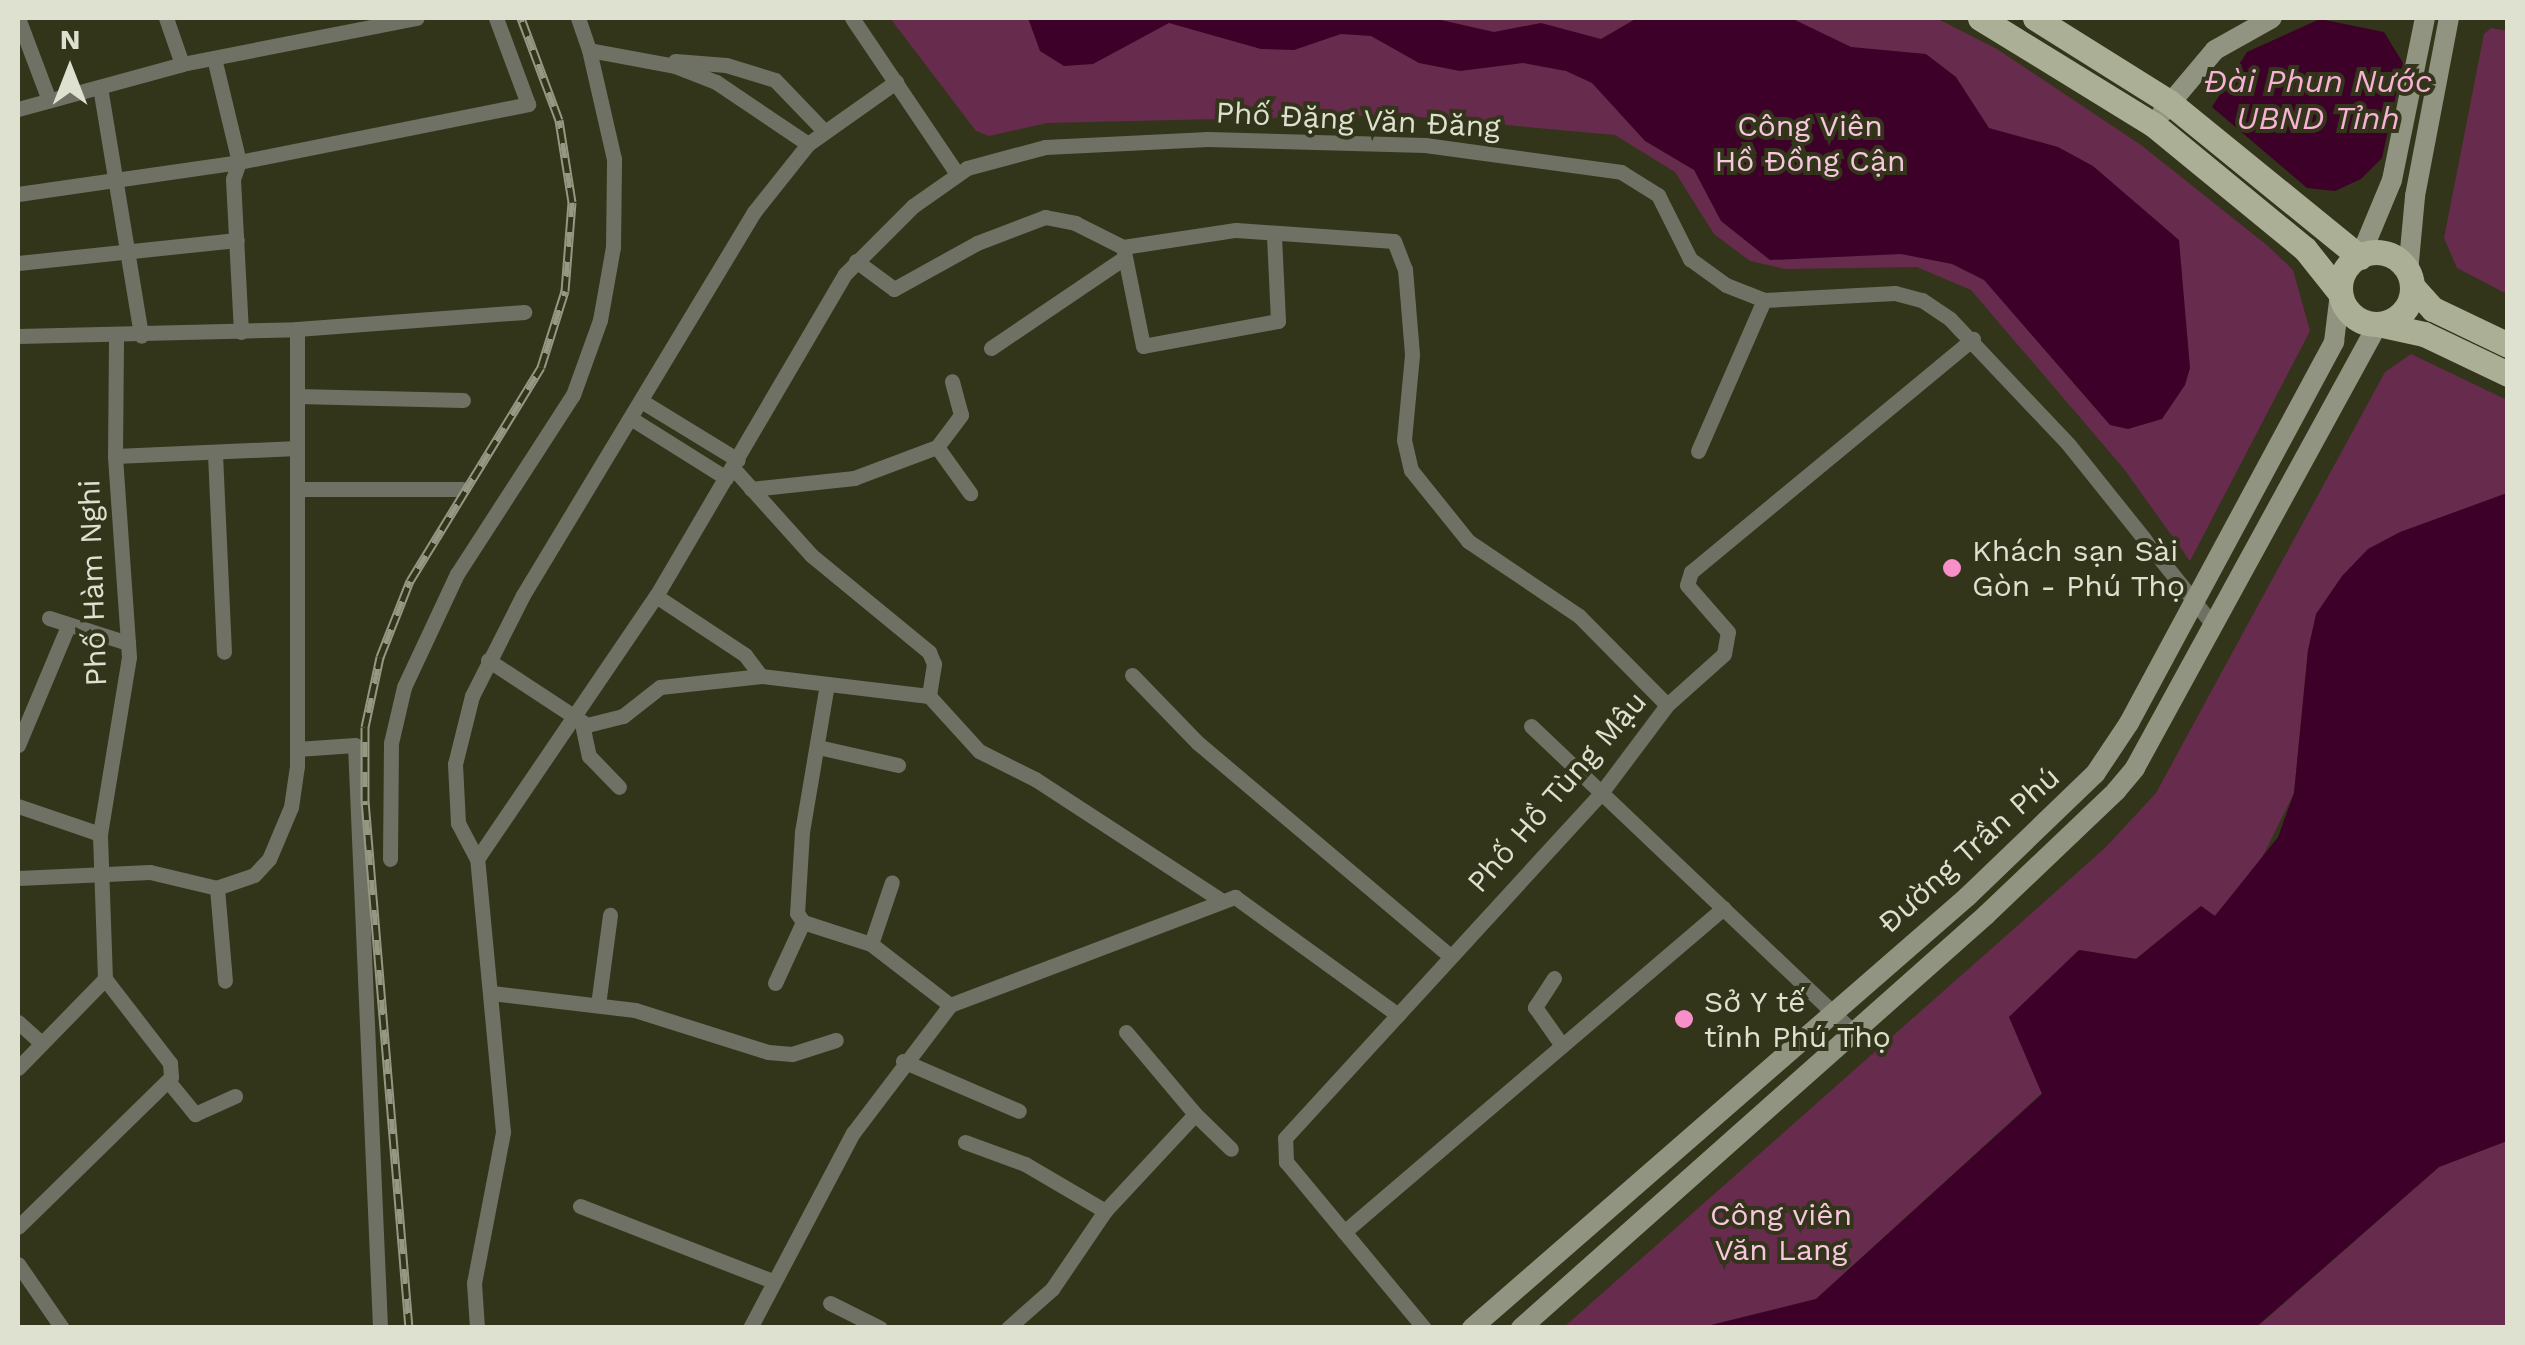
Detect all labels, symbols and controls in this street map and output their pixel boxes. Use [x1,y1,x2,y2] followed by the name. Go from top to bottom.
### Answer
[20,20,120,120] north arrow
[60,23,80,56] text: N
[2204,63,2432,138] water label: Đài Phun Nước UBND Tỉnh
[1214,95,1502,145] street label: Phố Đặng Văn Đăng
[1714,108,1906,178] park label: Công Viên Hồ Đồng Cận
[71,479,115,687] street label: Phố Hàm Nghi
[1972,533,2186,604] place label: Khách sạn Sài Gòn - Phú Thọ
[1941,557,1963,579] marker: Khách sạn Sài Gòn - Phú Thọ
[1460,684,1654,900] street label: Phố Hồ Tùng Mậu
[1871,759,2067,941] street label: Đường Trần Phú
[1704,984,1892,1054] place label: Sở Y tế tỉnh Phú Thọ
[1673,1008,1695,1030] marker: Sở Y tế tỉnh Phú Thọ
[1710,1197,1852,1268] park label: Công viên Văn Lang

